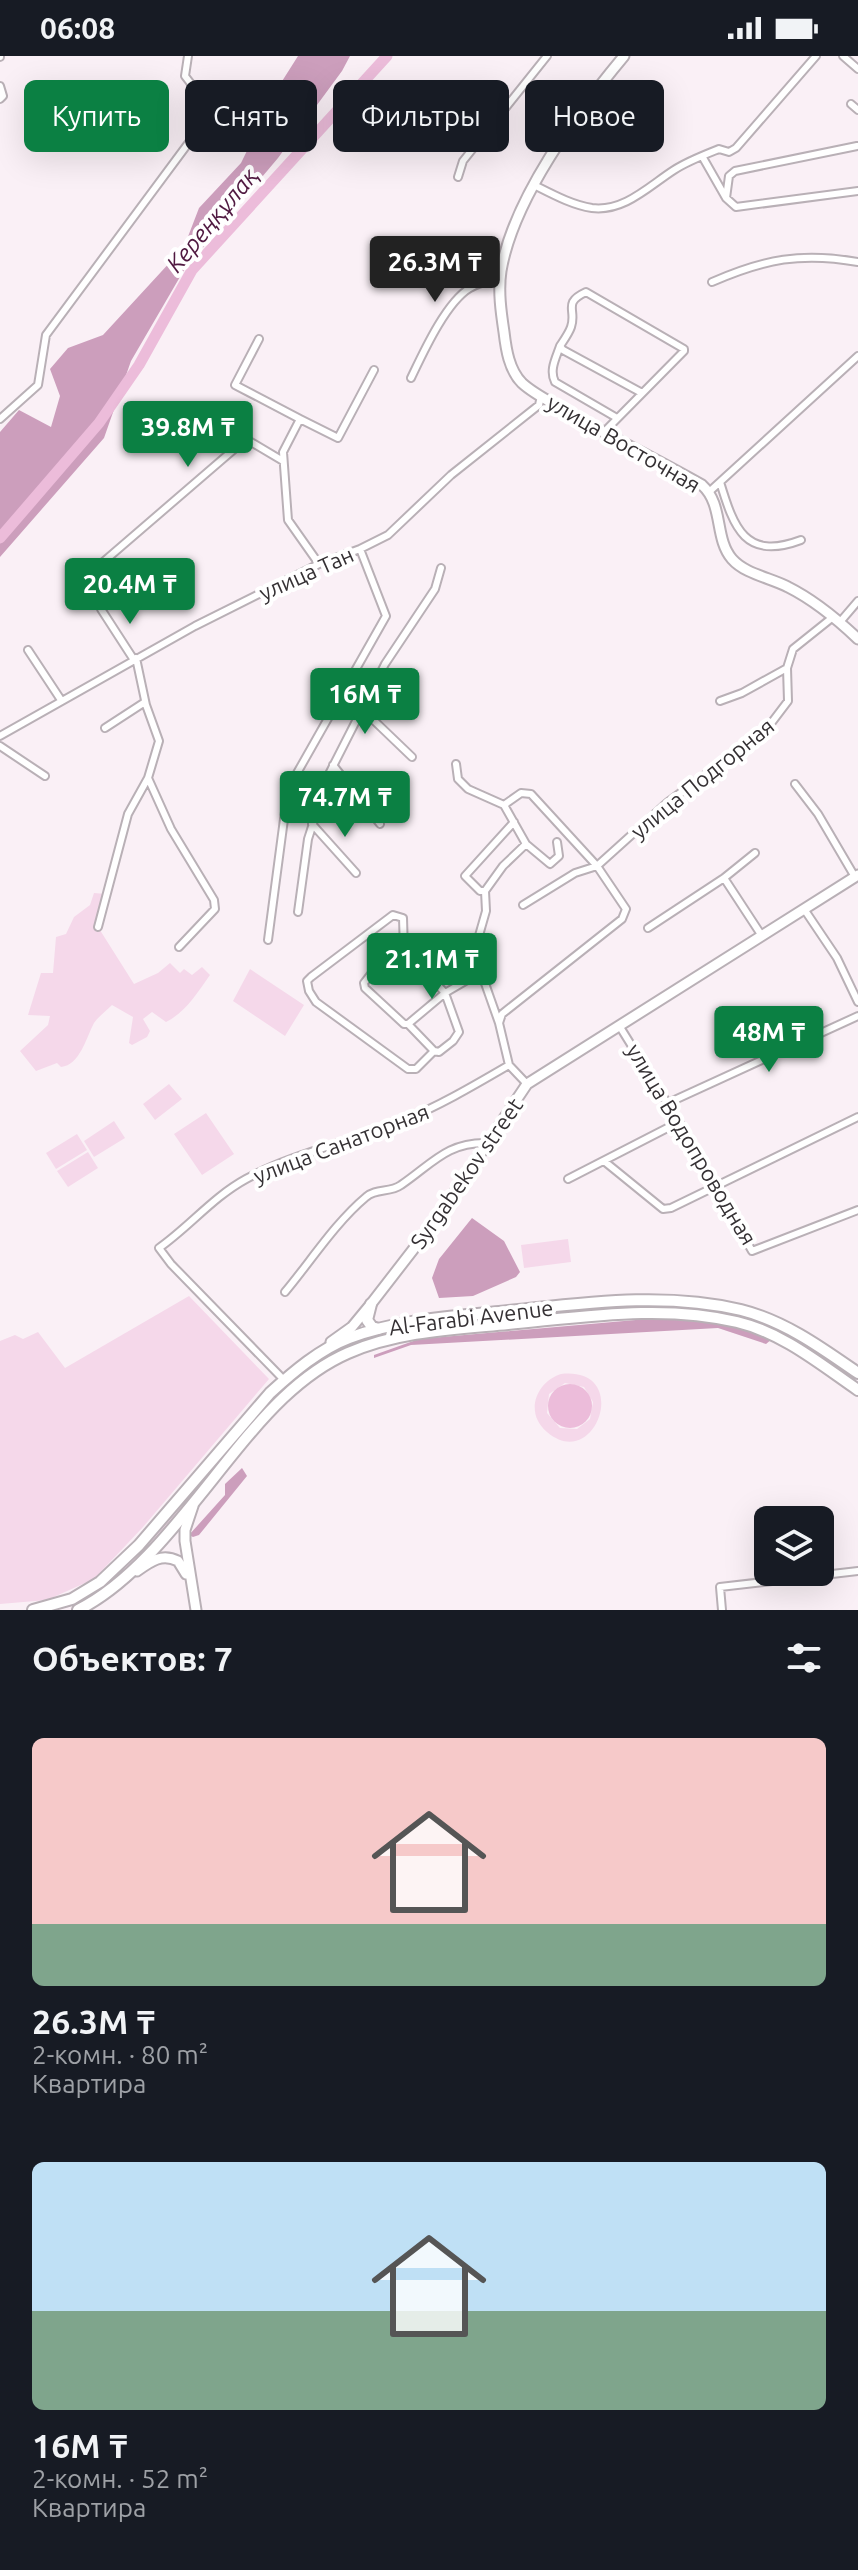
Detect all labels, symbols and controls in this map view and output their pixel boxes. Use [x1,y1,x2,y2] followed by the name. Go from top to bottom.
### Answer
[40,11,115,45] text: 06:08
[24,80,169,152] chip: Купить
[185,80,317,152] chip: Снять
[333,80,509,152] chip: Фильтры
[525,80,664,152] chip: Новое
[161,162,264,278] water label: Кереңқұлақ
[361,236,509,304] pin: 26.3M ₸
[388,247,482,276] text: 26.3M ₸
[543,389,705,497] street label: улица Восточная
[114,401,262,469] pin: 39.8M ₸
[141,412,235,441] text: 39.8M ₸
[255,541,357,605] street label: улица Тан
[56,558,204,626] pin: 20.4M ₸
[83,569,177,598] text: 20.4M ₸
[309,668,421,736] pin: 16M ₸
[328,679,402,708] text: 16M ₸
[625,713,779,843] street label: улица Подгорная
[271,771,419,839] pin: 74.7M ₸
[298,782,392,811] text: 74.7M ₸
[358,933,506,1001] pin: 21.1M ₸
[385,944,479,973] text: 21.1M ₸
[713,1006,825,1074] pin: 48M ₸
[732,1017,806,1046] text: 48M ₸
[622,1039,762,1249] street label: улица Водопроводная
[405,1093,527,1253] street label: Syrgabekov street
[250,1098,432,1188] street label: улица Санаторная
[387,1295,555,1339] street label: Al-Farabi Avenue
[754,1506,834,1586] map controls
[754,1506,834,1586] button: layers
[782,1636,826,1680] icon: filters
[32,1639,233,1677] text: Объектов: 7
[357,1790,501,1934] icon: home
[32,2002,155,2040] text: 26.3M ₸
[32,2040,208,2069] text: 2-комн. · 80 m²
[32,2069,146,2098] text: Квартира
[357,2214,501,2358] icon: home
[32,2426,128,2464] text: 16M ₸
[32,2464,208,2493] text: 2-комн. · 52 m²
[32,2493,146,2522] text: Квартира

